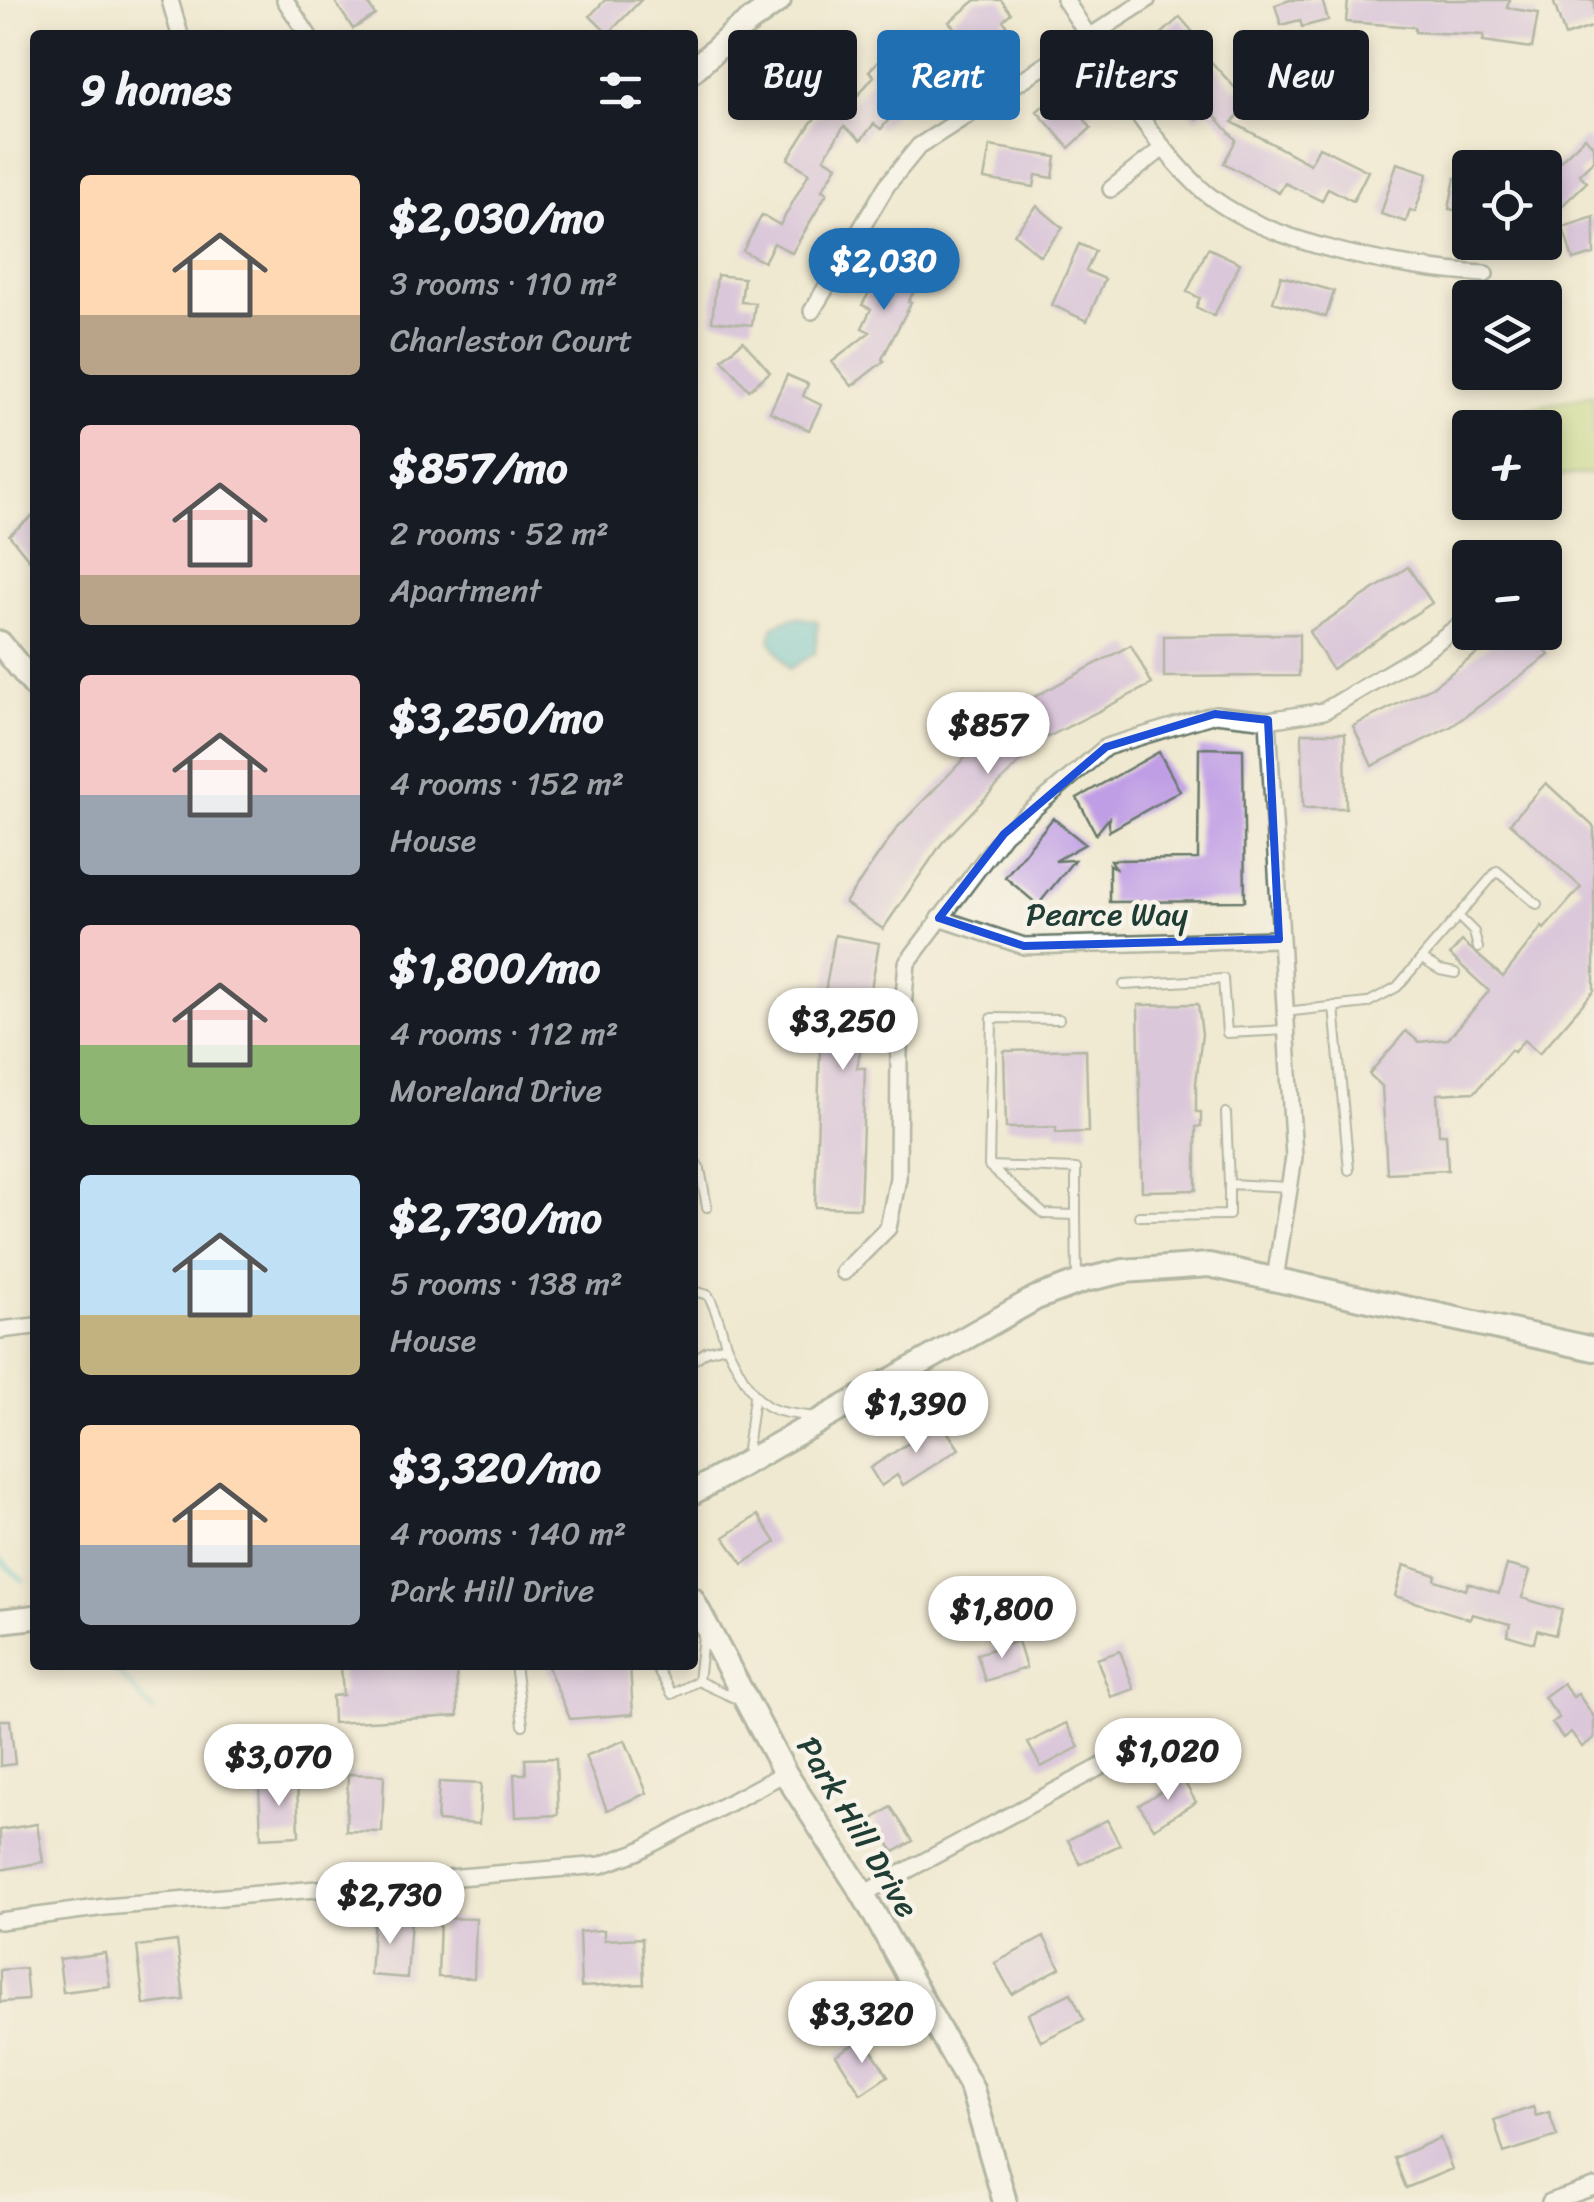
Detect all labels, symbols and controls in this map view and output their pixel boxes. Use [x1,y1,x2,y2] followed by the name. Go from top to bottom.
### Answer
[728,30,857,120] chip: Buy
[877,30,1020,120] chip: Rent
[1040,30,1213,120] chip: Filters
[1233,30,1369,120] chip: New
[80,53,231,127] text: 9 homes
[593,63,648,118] icon: filters
[1452,150,1562,650] map controls
[1452,150,1562,260] button: locate
[390,181,604,255] text: $2,030/mo
[160,215,280,335] icon: home
[803,228,965,313] pin: $2,030
[831,232,937,289] text: $2,030
[390,255,618,312] text: 3 rooms · 110 m²
[1452,280,1562,390] button: layers
[390,312,632,369] text: Charleston Court
[1452,410,1562,520] button: +
[390,431,568,505] text: $857/mo
[160,465,280,585] icon: home
[390,505,609,562] text: 2 rooms · 52 m²
[1452,540,1562,650] button: −
[390,562,541,619] text: Apartment
[390,681,604,755] text: $3,250/mo
[929,692,1047,777] pin: $857
[949,696,1027,753] text: $857
[160,715,280,835] icon: home
[390,755,624,812] text: 4 rooms · 152 m²
[390,812,476,869] text: House
[1026,886,1189,943] street label: Pearce Way
[390,931,600,1005] text: $1,800/mo
[160,965,280,1085] icon: home
[762,988,924,1073] pin: $3,250
[790,992,896,1049] text: $3,250
[390,1005,618,1062] text: 4 rooms · 112 m²
[390,1062,602,1119] text: Moreland Drive
[390,1181,602,1255] text: $2,730/mo
[160,1215,280,1335] icon: home
[390,1255,622,1312] text: 5 rooms · 138 m²
[390,1312,476,1369] text: House
[835,1371,997,1456] pin: $1,390
[865,1375,967,1432] text: $1,390
[390,1431,601,1505] text: $3,320/mo
[160,1465,280,1585] icon: home
[390,1505,626,1562] text: 4 rooms · 140 m²
[390,1562,594,1619] text: Park Hill Drive
[921,1576,1083,1661] pin: $1,800
[950,1580,1054,1637] text: $1,800
[1087,1718,1249,1803] pin: $1,020
[1117,1722,1219,1779] text: $1,020
[198,1724,360,1809] pin: $3,070
[781,1725,935,1930] street label: Park Hill Drive
[226,1728,332,1785] text: $3,070
[309,1862,471,1947] pin: $2,730
[338,1866,442,1923] text: $2,730
[781,1981,943,2066] pin: $3,320
[810,1985,914,2042] text: $3,320

